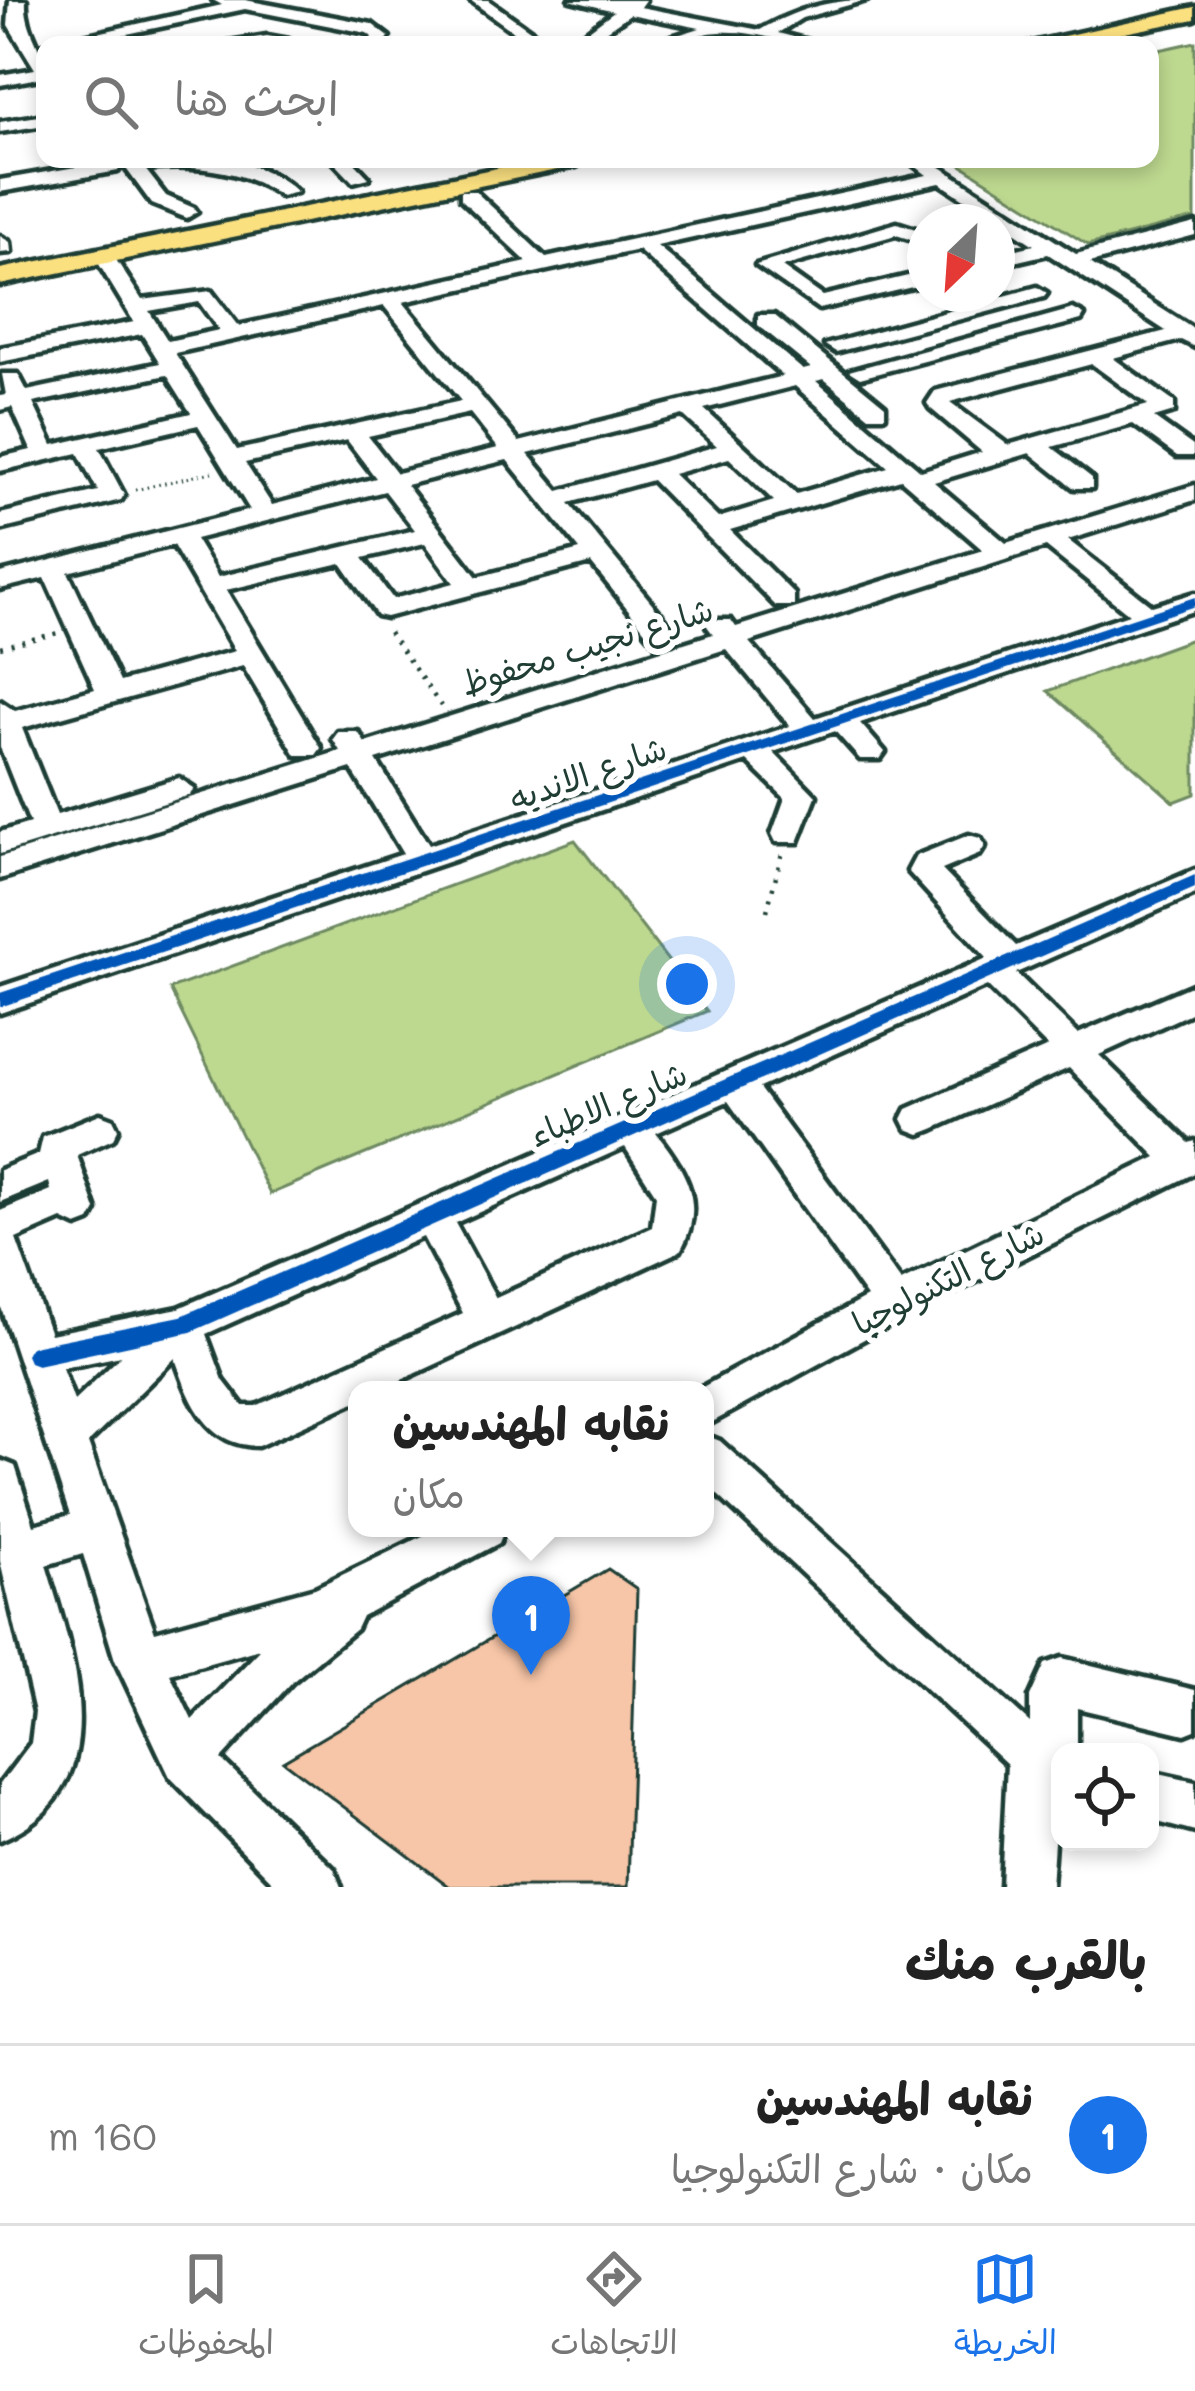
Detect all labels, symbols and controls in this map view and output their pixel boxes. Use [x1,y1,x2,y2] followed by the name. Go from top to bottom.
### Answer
[36,36,1159,168] search box
[174,68,339,126] text: ابحث هنا
[78,69,144,135] icon: search
[907,204,1015,312] north arrow
[455,586,719,707] street label: شارع نجيب محفوظ
[503,725,673,822] street label: شارع الانديه
[657,954,717,1014] your location
[522,1050,694,1159] street label: شارع الاطباء
[844,1210,1052,1347] street label: شارع التكنولوجيا
[348,1381,714,1537] popup
[392,1393,670,1451] text: نقابه المهندسين
[392,1467,465,1518] text: مكان
[492,1576,570,1675] pin: 1
[1051,1743,1159,1851] map controls
[1051,1743,1159,1851] button: locate
[905,1925,1147,1992] text: بالقرب منك
[756,2068,1033,2126] text: نقابه المهندسين
[48,2109,157,2160] text: 160 m
[1099,2109,1117,2160] text: 1
[671,2142,1033,2193] text: مكان · شارع التكنولوجيا
[138,2246,274,2372] tab: المحفوظات
[550,2246,678,2372] tab: الاتجاهات
[954,2246,1057,2372] tab: الخريطة

